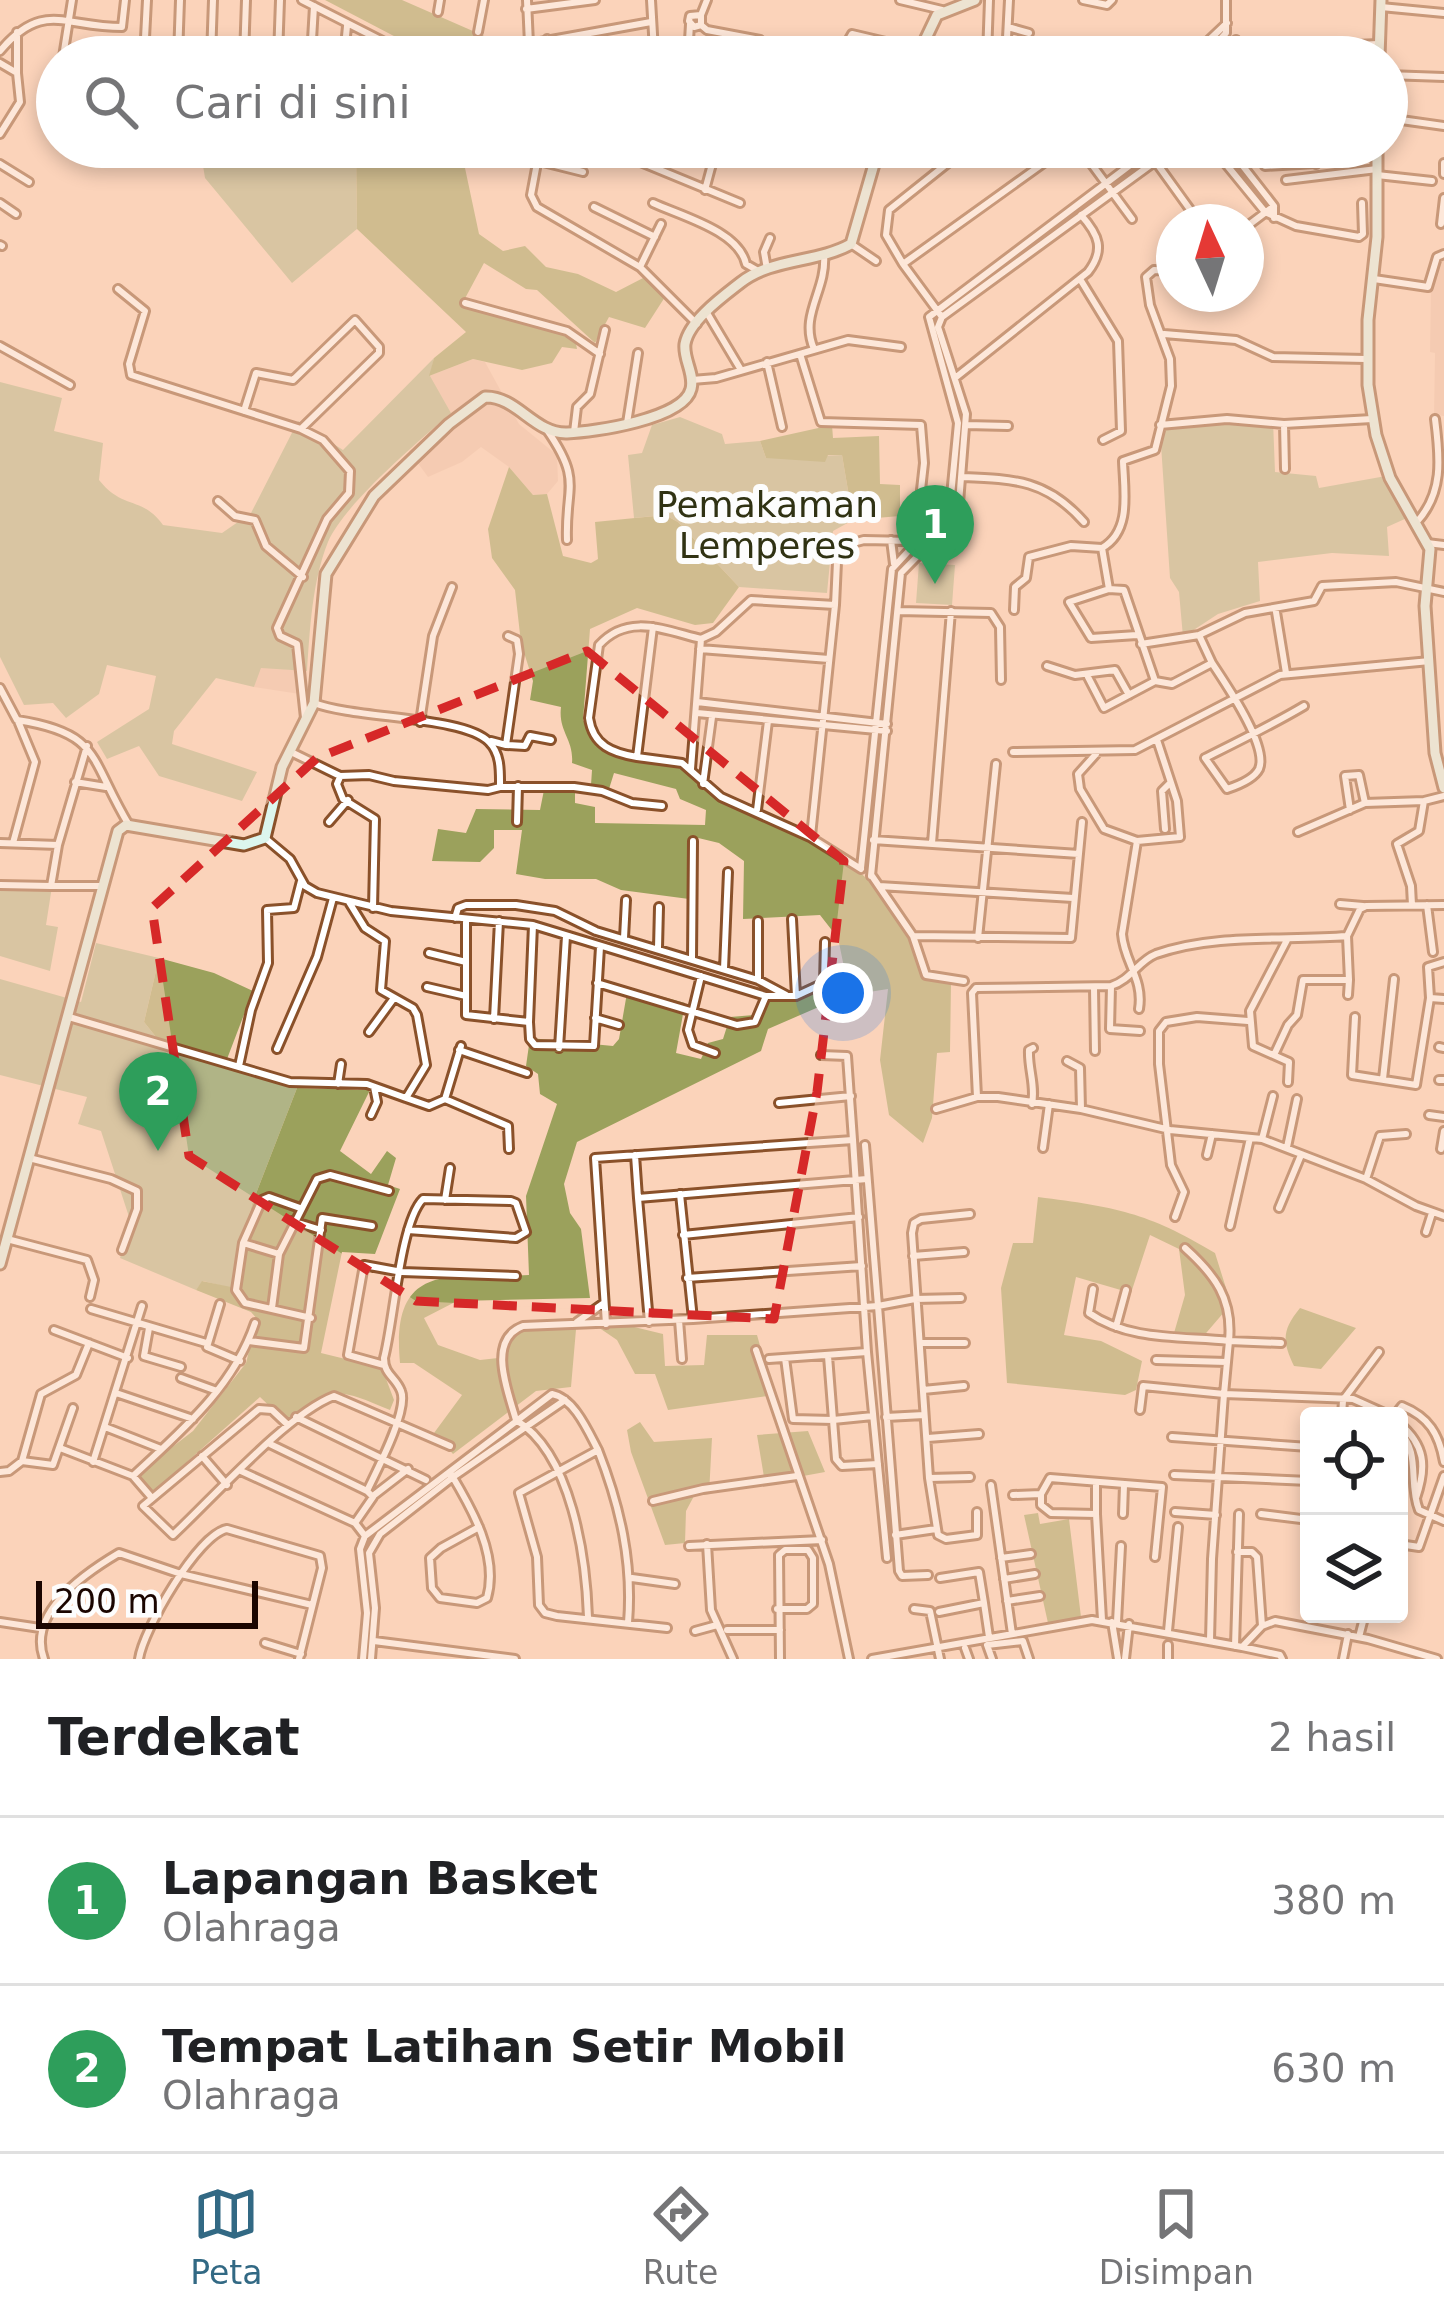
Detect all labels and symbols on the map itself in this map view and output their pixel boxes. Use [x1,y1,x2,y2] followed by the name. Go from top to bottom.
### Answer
[1156,204,1264,312] north arrow
[656,484,878,566] park label: Pemakaman Lemperes
[896,485,974,584] pin: 1
[813,963,873,1023] your location
[119,1052,197,1151] pin: 2
[36,1575,258,1628] scale bar

